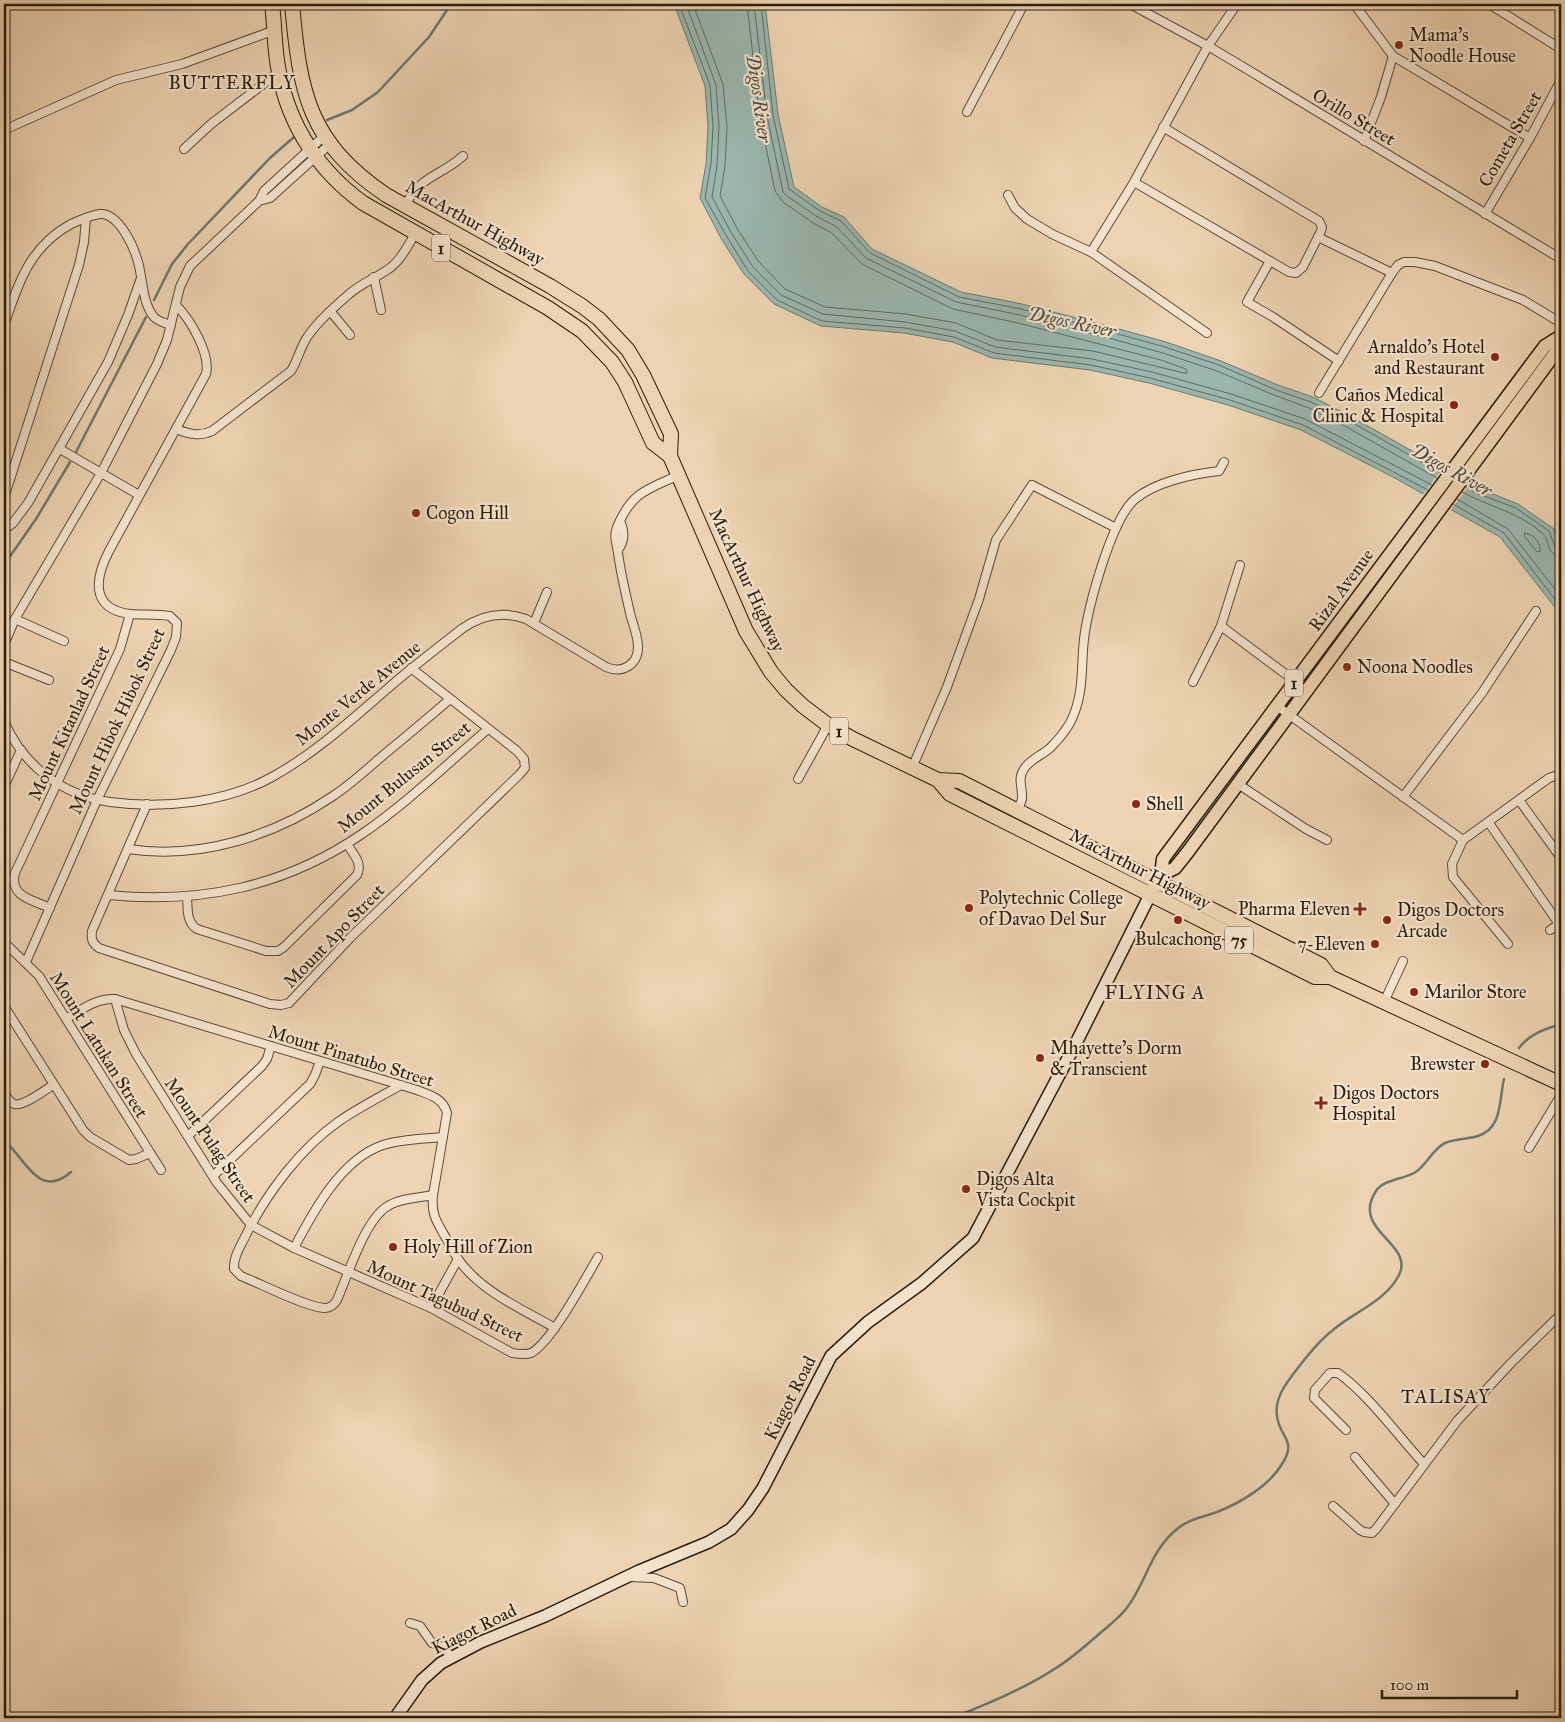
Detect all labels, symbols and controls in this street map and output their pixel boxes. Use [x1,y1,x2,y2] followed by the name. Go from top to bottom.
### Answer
[1409,24,1516,67] place label: Mama's Noodle House
[1393,39,1405,51] marker: Mama's Noodle House
[741,52,777,145] water label: Digos River
[168,71,296,94] district label: BUTTERFLY
[1309,84,1400,151] street label: Orillo Street
[1474,87,1546,191] street label: Cometa Street
[401,176,549,271] street label: MacArthur Highway
[432,234,450,262] road number: 1
[1026,301,1119,343] water label: Digos River
[1367,336,1486,379] place label: Arnaldo's Hotel and Restaurant
[1489,351,1501,363] marker: Arnaldo's Hotel and Restaurant
[1313,384,1444,427] place label: Caños Medical Clinic & Hospital
[1448,399,1460,411] marker: Caños Medical Clinic & Hospital
[1407,438,1497,502] water label: Digos River
[426,502,509,525] place label: Cogon Hill
[703,505,790,656] street label: MacArthur Highway
[410,507,422,519] marker: Cogon Hill
[1304,545,1378,635] street label: Rizal Avenue
[64,624,170,818] street label: Mount Hibok Hibok Street
[291,636,425,750] street label: Monte Verde Avenue
[23,641,115,804] street label: Mount Kitanlad Street
[1357,656,1473,678] place label: Noona Noodles
[1341,661,1353,673] marker: Noona Noodles
[1285,670,1303,696] road number: 1
[333,716,476,838] street label: Mount Bulusan Street
[830,718,848,744] road number: 1
[1146,793,1184,815] place label: Shell
[1130,798,1142,810] marker: Shell
[1065,824,1215,915] street label: MacArthur Highway
[279,879,390,993] street label: Mount Apo Street
[979,887,1123,930] place label: Polytechnic College of Davao Del Sur
[1238,898,1350,920] place label: Pharma Eleven
[1396,899,1504,942] place label: Digos Doctors Arcade
[963,902,975,914] marker: Polytechnic College of Davao Del Sur
[1354,903,1366,915] marker: Pharma Eleven
[1172,914,1184,926] marker: Bulcachong
[1381,914,1393,926] marker: Digos Doctors Arcade
[1225,926,1253,954] road number: 75
[1135,928,1222,951] place label: Bulcachong
[1297,933,1365,955] place label: 7-Eleven
[1369,938,1381,950] marker: 7-Eleven
[45,968,153,1123] street label: Mount Latukan Street
[1104,981,1206,1004] district label: FLYING A
[1424,981,1526,1003] place label: Marilor Store
[1408,986,1420,998] marker: Marilor Store
[265,1020,437,1092] street label: Mount Pinatubo Street
[1050,1037,1182,1080] place label: Mhayette's Dorm & Transcient
[1034,1052,1046,1064] marker: Mhayette's Dorm & Transcient
[1410,1053,1475,1075] place label: Brewster
[1479,1058,1491,1070] marker: Brewster
[159,1073,260,1208] street label: Mount Pulag Street
[1332,1082,1439,1125] place label: Digos Doctors Hospital
[1314,1096,1328,1110] marker: Digos Doctors Hospital
[975,1168,1076,1211] place label: Digos Alta Vista Cockpit
[960,1183,972,1195] marker: Digos Alta Vista Cockpit
[403,1236,533,1258] place label: Holy Hill of Zion
[387,1241,399,1253] marker: Holy Hill of Zion
[363,1255,527,1348] street label: Mount Tagubud Street
[759,1352,821,1444] street label: Kiagot Road
[1401,1385,1491,1408] district label: TALISAY
[428,1599,520,1660] street label: Kiagot Road
[1382,1667,1518,1699] scale bar
[1390,1676,1430,1694] text: 100 m

